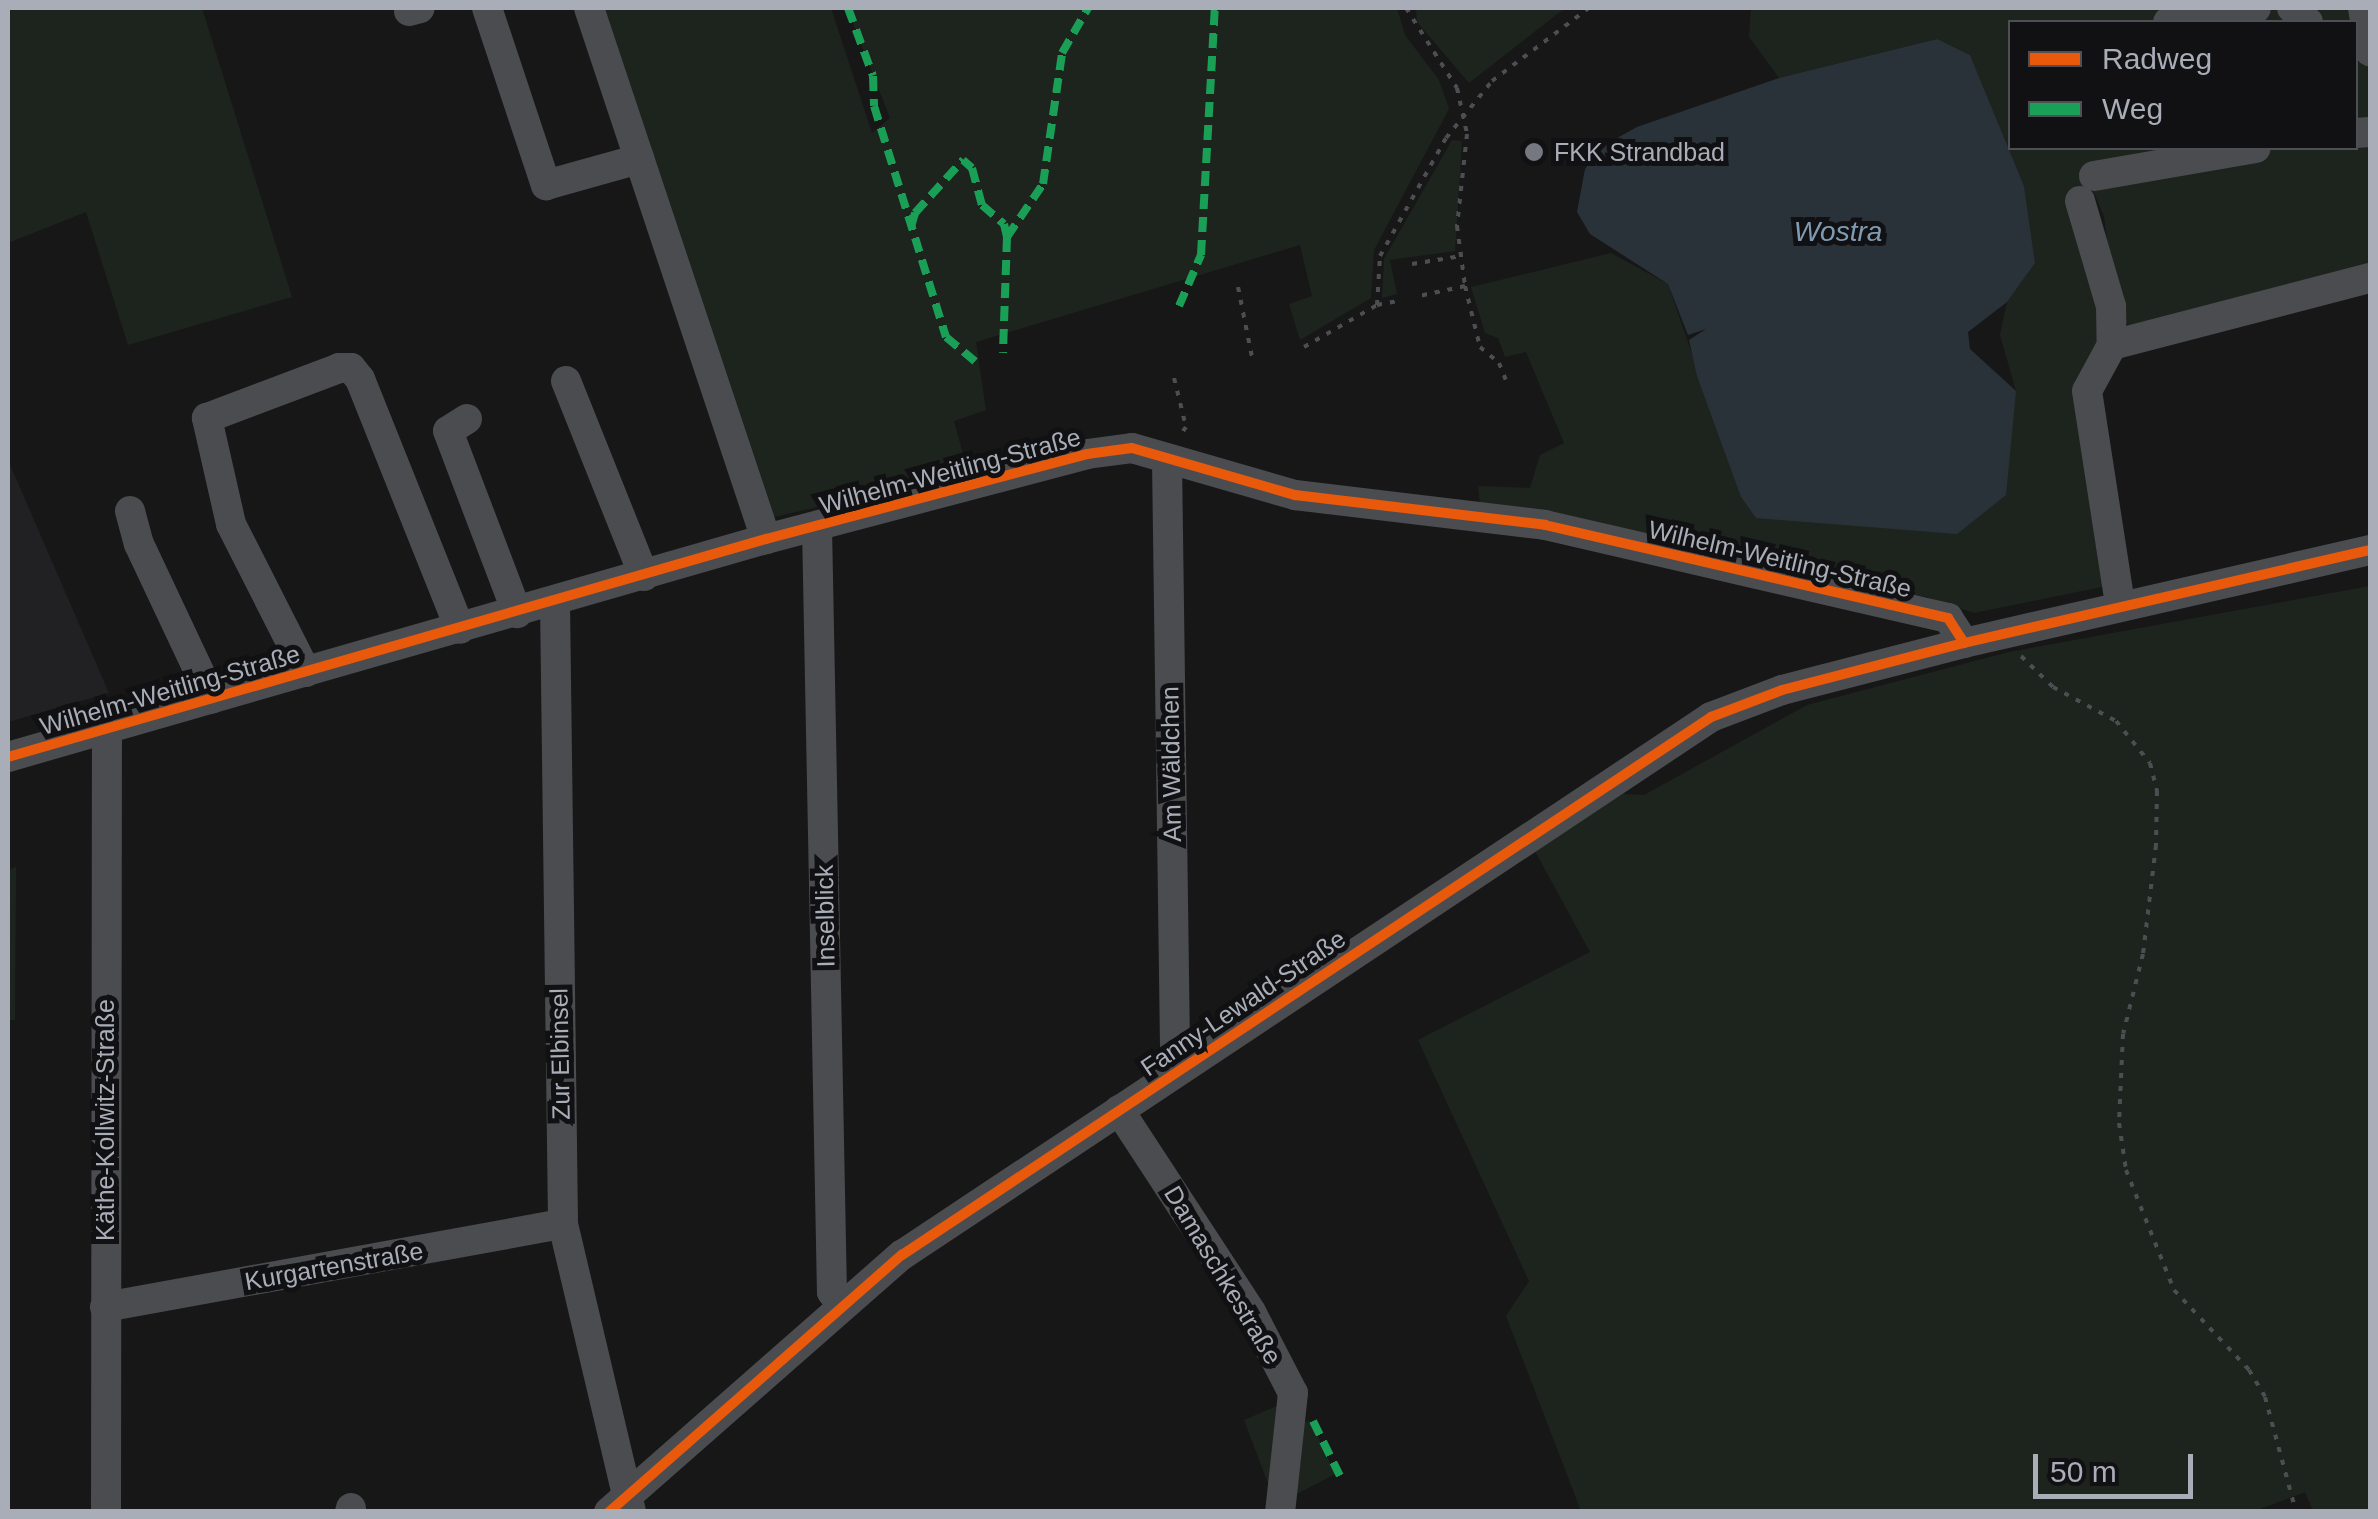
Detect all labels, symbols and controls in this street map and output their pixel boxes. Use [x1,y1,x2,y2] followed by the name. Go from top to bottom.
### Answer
[2008,20,2358,150] legend
[2102,42,2212,75] text: Radweg
[2102,92,2163,125] text: Weg
[1554,137,1725,167] place label: FKK Strandbad
[1523,141,1545,163] marker: FKK Strandbad
[1794,215,1882,249] water label: Wostra
[816,422,1084,520] street label: Wilhelm-Weitling-Straße
[1646,514,1914,604] street label: Wilhelm-Weitling-Straße
[37,639,303,741] street label: Wilhelm-Weitling-Straße
[1155,686,1187,842] street label: Am Wäldchen
[809,864,841,968] street label: Inselblick
[1135,923,1351,1083] street label: Fanny-Lewald-Straße
[544,988,576,1120] street label: Zur Elbinsel
[90,999,120,1241] street label: Käthe-Kollwitz-Straße
[1158,1180,1288,1370] street label: Damaschkestraße
[242,1236,426,1296] street label: Kurgartenstraße
[2038,1434,2198,1496] scale bar
[2050,1455,2117,1488] text: 50 m

